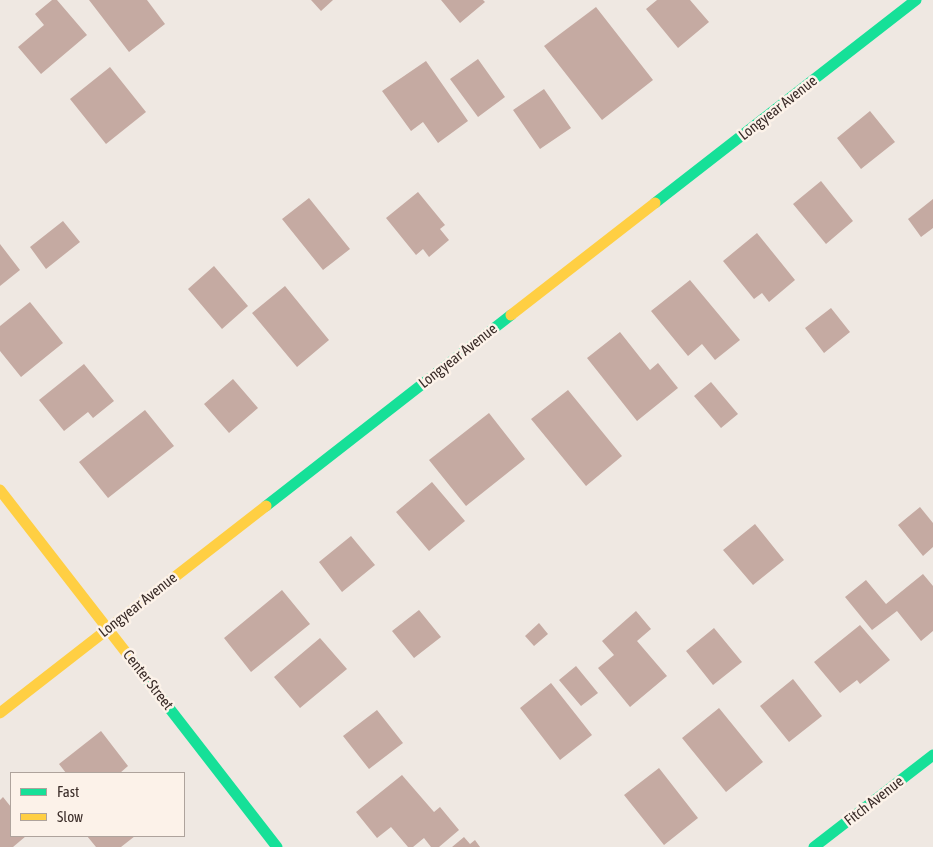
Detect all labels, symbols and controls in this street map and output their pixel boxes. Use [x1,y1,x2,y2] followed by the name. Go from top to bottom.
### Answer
[735,72,821,144] street label: Longyear Avenue
[415,320,501,392] street label: Longyear Avenue
[95,569,181,641] street label: Longyear Avenue
[119,646,177,714] street label: Center Street
[10,772,185,837] legend
[841,772,907,830] street label: Fitch Avenue
[57,783,79,800] text: Fast
[57,808,83,825] text: Slow

